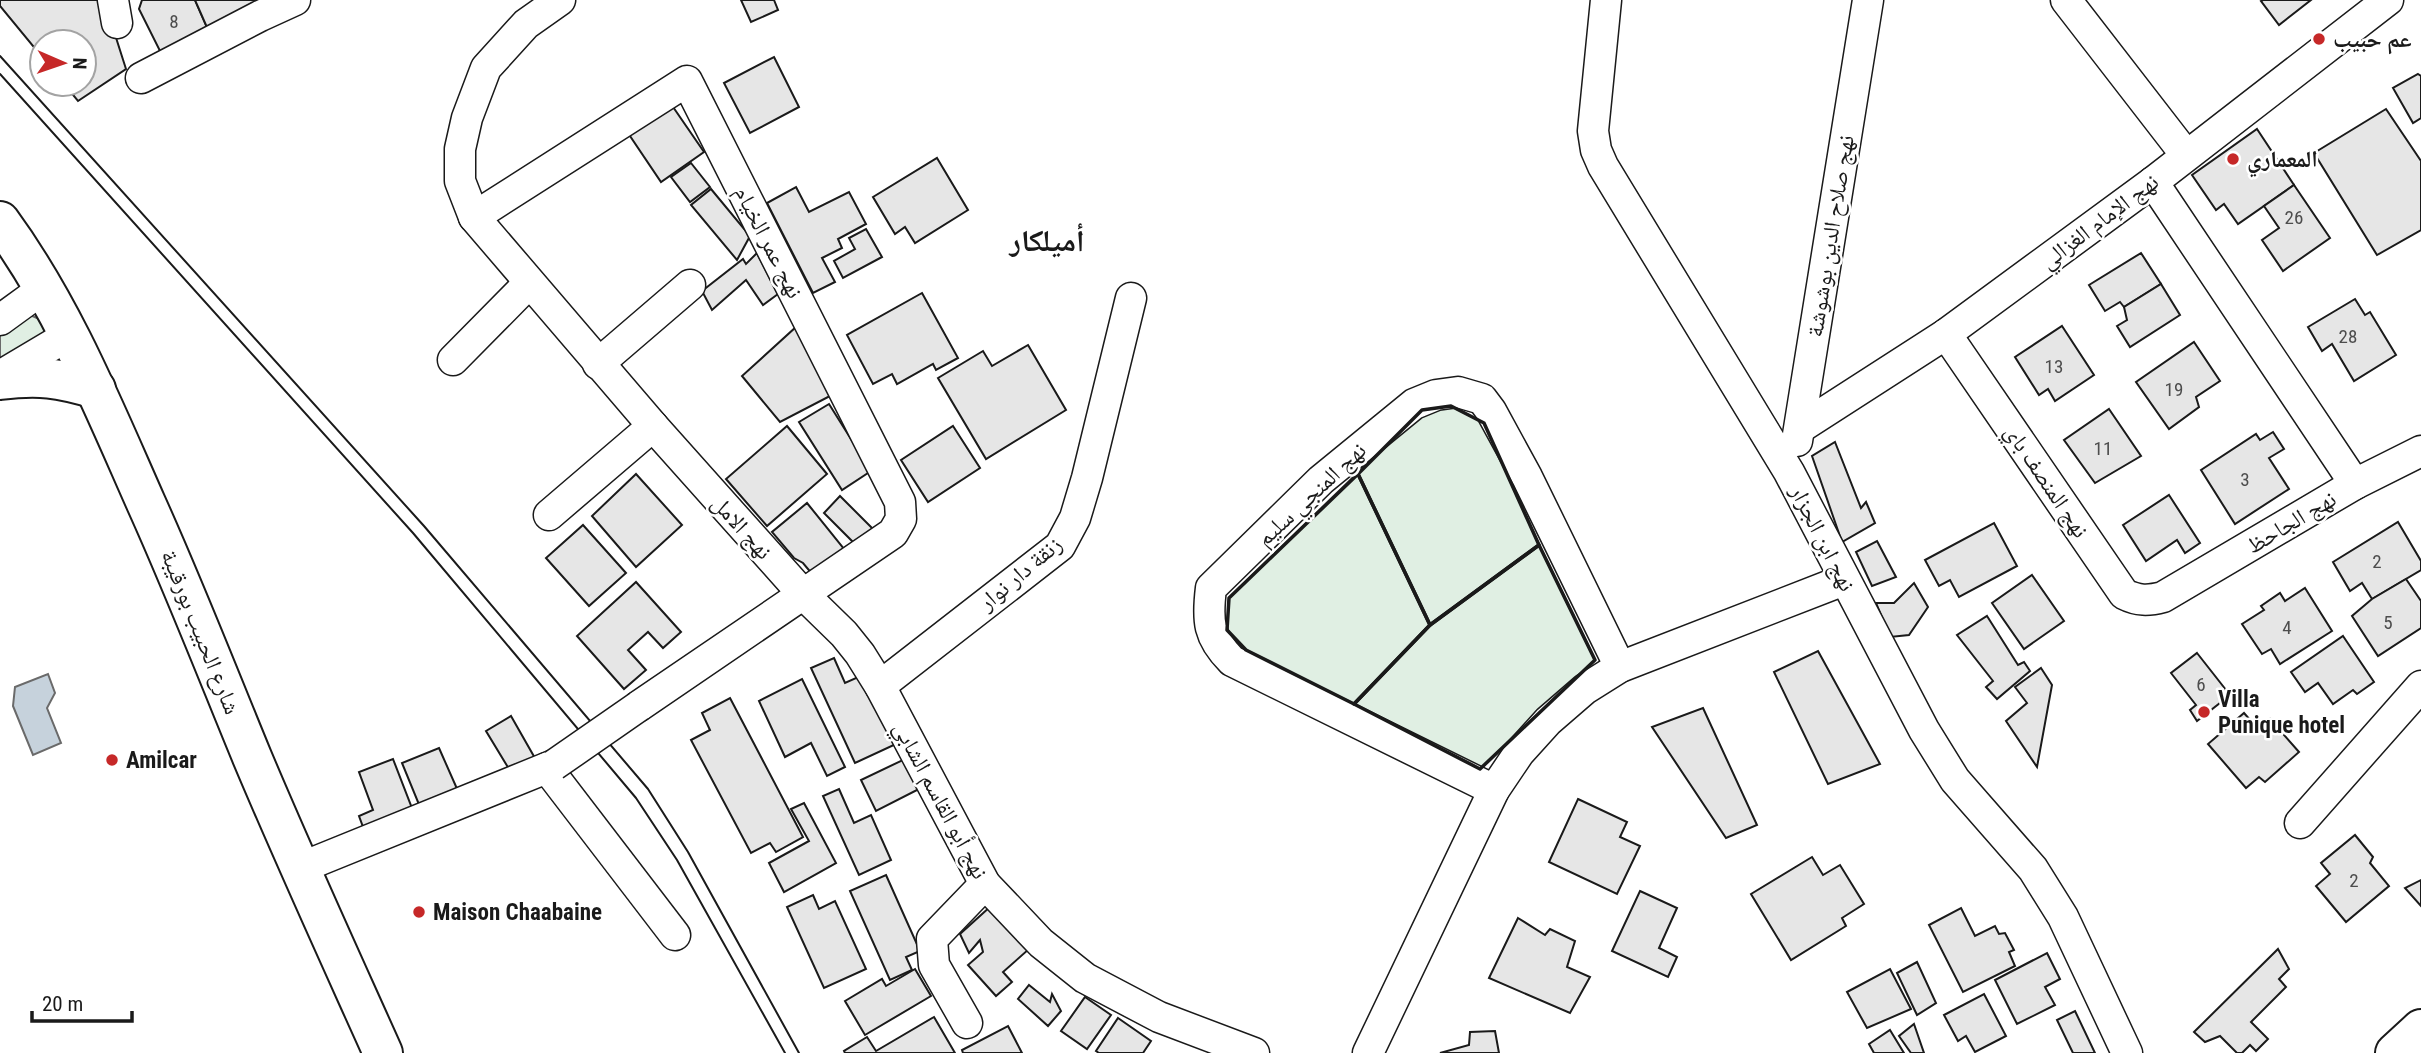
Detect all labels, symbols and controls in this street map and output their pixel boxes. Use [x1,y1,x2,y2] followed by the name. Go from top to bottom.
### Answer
[169,10,179,33] house number: 8
[2333,26,2412,55] place label: عم حبيب
[28,28,98,98] north arrow
[2311,31,2327,47] marker: عم حبيب
[68,57,91,70] text: N
[1801,133,1861,339] street label: نهج صلاح الدين بوشوشة
[2247,146,2318,178] place label: المعماري
[2225,151,2241,167] marker: المعماري
[2035,168,2167,279] street label: نهج الإمام الغزالي
[727,182,808,304] street label: نهج عمر الخيام
[2285,206,2303,229] house number: 26
[1008,223,1084,258] district label: أميلكار
[2339,325,2357,348] house number: 28
[2045,355,2063,378] house number: 13
[2165,378,2183,401] house number: 19
[1995,420,2094,546] street label: نهج المنصف باي
[1251,437,1375,555] street label: نهج المنجي سليم
[2094,437,2112,460] house number: 11
[2240,468,2250,491] house number: 3
[1783,480,1861,596] street label: نهج ابن الجزار
[2242,485,2341,561] street label: نهج الجاحظ
[705,490,777,566] street label: نهج الامل
[972,531,1067,617] street label: زنقة دار نوار
[154,546,246,719] street label: شارع الحبيب بورقيبة
[2372,550,2382,573] house number: 2
[2383,611,2393,634] house number: 5
[2282,616,2292,639] house number: 4
[2196,673,2206,696] house number: 6
[2218,686,2345,739] place label: Villa Punique hotel
[2196,704,2212,720] marker: Villa Punique hotel
[883,716,994,886] street label: نهج أبو القاسم الشابي
[126,747,197,774] place label: Amilcar
[104,752,120,768] marker: Amilcar
[2349,869,2359,892] house number: 2
[433,899,602,926] place label: Maison Chaabaine
[411,904,427,920] marker: Maison Chaabaine
[32,979,131,1023] scale bar
[42,992,83,1016] text: 20 m

